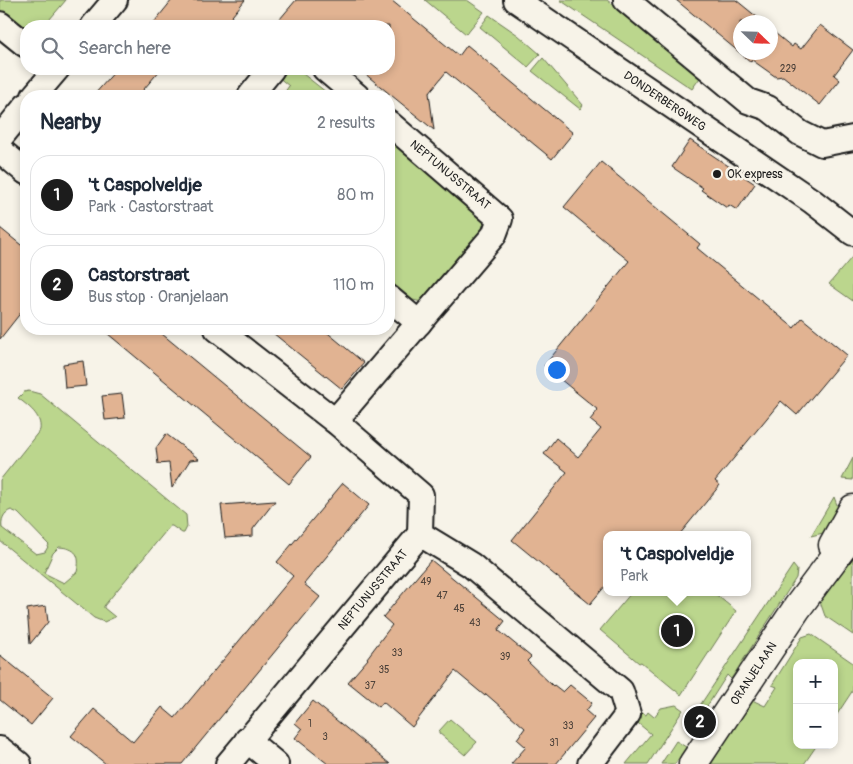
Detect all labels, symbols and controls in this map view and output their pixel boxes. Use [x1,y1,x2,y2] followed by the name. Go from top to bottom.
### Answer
[733,15,778,60] north arrow
[20,20,395,75] search box
[38,34,66,62] icon: search
[78,36,171,60] text: Search here
[780,63,796,75] house number: 229
[621,68,709,134] street label: DONDERBERGWEG
[40,109,101,136] text: Nearby
[317,113,375,133] text: 2 results
[407,137,494,213] street label: NEPTUNUSSTRAAT
[727,167,783,182] place label: OK express
[711,168,723,180] marker: OK express
[88,173,202,197] text: 't Caspolveldje
[54,185,60,205] text: 1
[337,185,374,205] text: 80 m
[88,197,214,217] text: Park · Castorstraat
[88,263,189,287] text: Castorstraat
[53,275,61,295] text: 2
[333,275,374,295] text: 110 m
[88,287,228,307] text: Bus stop · Oranjelaan
[544,357,570,383] your location
[603,531,751,596] popup
[620,542,734,566] text: 't Caspolveldje
[335,546,411,633] street label: NEPTUNUSSTRAAT
[620,566,648,586] text: Park
[421,576,431,588] house number: 49
[436,590,448,602] house number: 47
[453,603,465,615] house number: 45
[661,612,693,650] pin: 1
[469,617,481,629] house number: 43
[727,639,780,708] street label: ORANJELAAN
[391,647,403,659] house number: 33
[500,651,510,663] house number: 39
[793,659,838,749] map controls
[793,659,838,704] button: +
[379,664,390,676] house number: 35
[365,680,376,692] house number: 37
[684,703,716,741] pin: 2
[793,704,838,749] button: −
[308,718,312,730] house number: 1
[562,720,574,732] house number: 33
[322,731,328,743] house number: 3
[549,737,559,749] house number: 31

